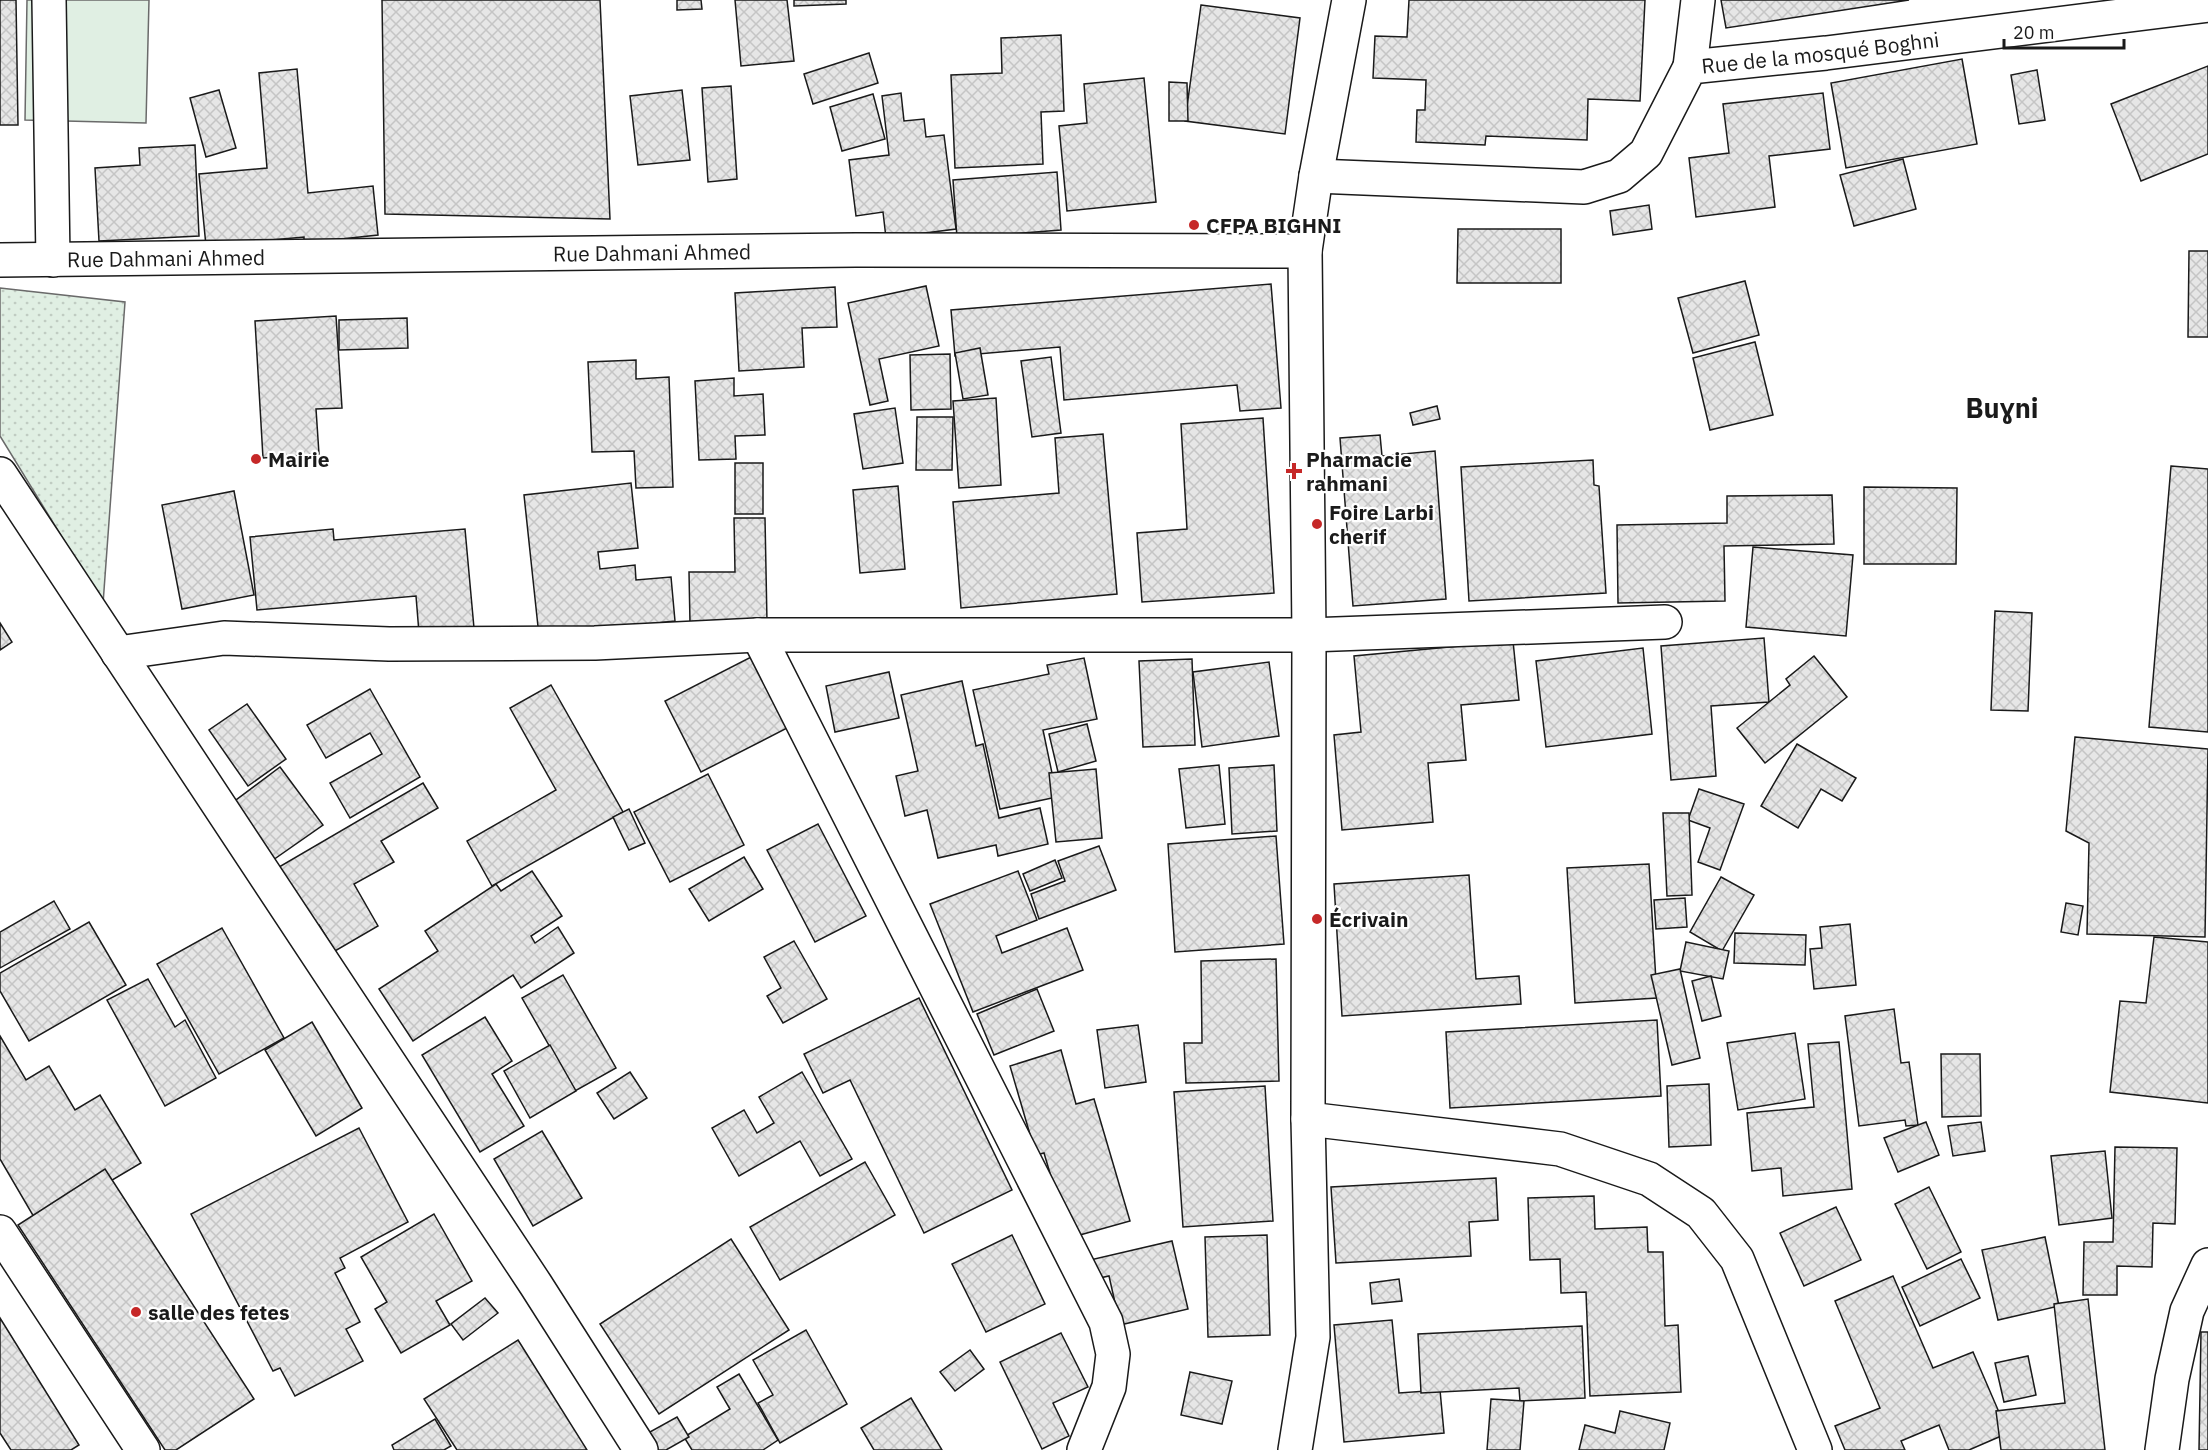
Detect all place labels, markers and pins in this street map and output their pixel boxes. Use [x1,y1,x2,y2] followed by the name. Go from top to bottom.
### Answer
[1206,211,1341,239] place label: CFPA BIGHNI
[1187,218,1201,232] marker: CFPA BIGHNI
[268,445,330,473] place label: Mairie
[1306,445,1412,497] place label: Pharmacie rahmani
[249,452,263,466] marker: Mairie
[1287,464,1301,478] marker: Pharmacie rahmani
[1329,498,1434,550] place label: Foire Larbi cherif
[1310,517,1324,531] marker: Foire Larbi cherif
[1329,905,1408,933] place label: Écrivain
[1310,912,1324,926] marker: Écrivain
[148,1298,290,1326] place label: salle des fetes
[129,1305,143,1319] marker: salle des fetes

